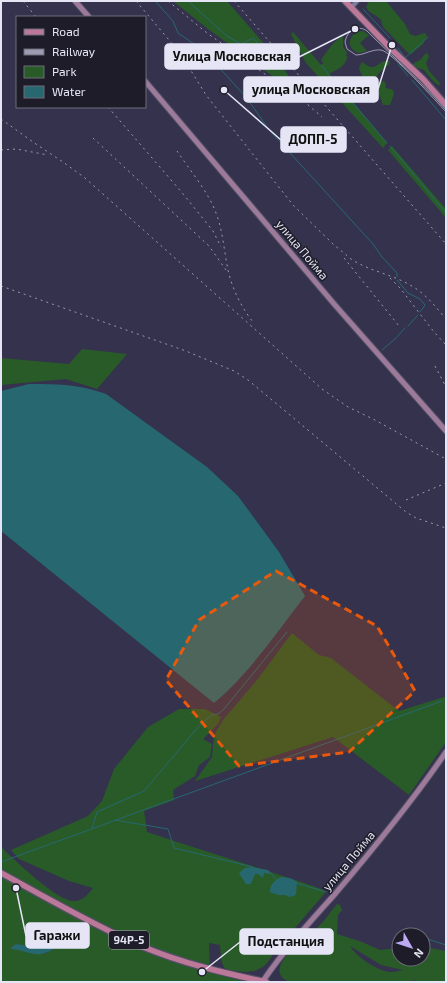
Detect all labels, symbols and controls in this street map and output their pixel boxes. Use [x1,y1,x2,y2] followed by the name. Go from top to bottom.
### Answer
[16,16,146,108] legend
[52,24,80,38] text: Road
[52,44,96,58] text: Railway
[165,44,299,69] callout: Улица Московская
[173,48,291,64] text: Улица Московская
[52,64,77,78] text: Park
[244,77,378,102] callout: улица Московская
[252,81,370,97] text: улица Московская
[52,84,86,98] text: Water
[281,127,346,152] callout: ДОПП-5
[288,131,338,147] text: ДОПП-5
[273,217,332,283] street label: улица Пойма
[319,828,378,894] street label: улица Пойма
[26,923,89,948] callout: Гаражи
[34,927,81,943] text: Гаражи
[391,927,431,967] north arrow
[240,929,333,954] callout: Подстанция
[109,931,149,949] road number: 94Р-5
[248,933,324,949] text: Подстанция
[412,946,427,961] text: N

